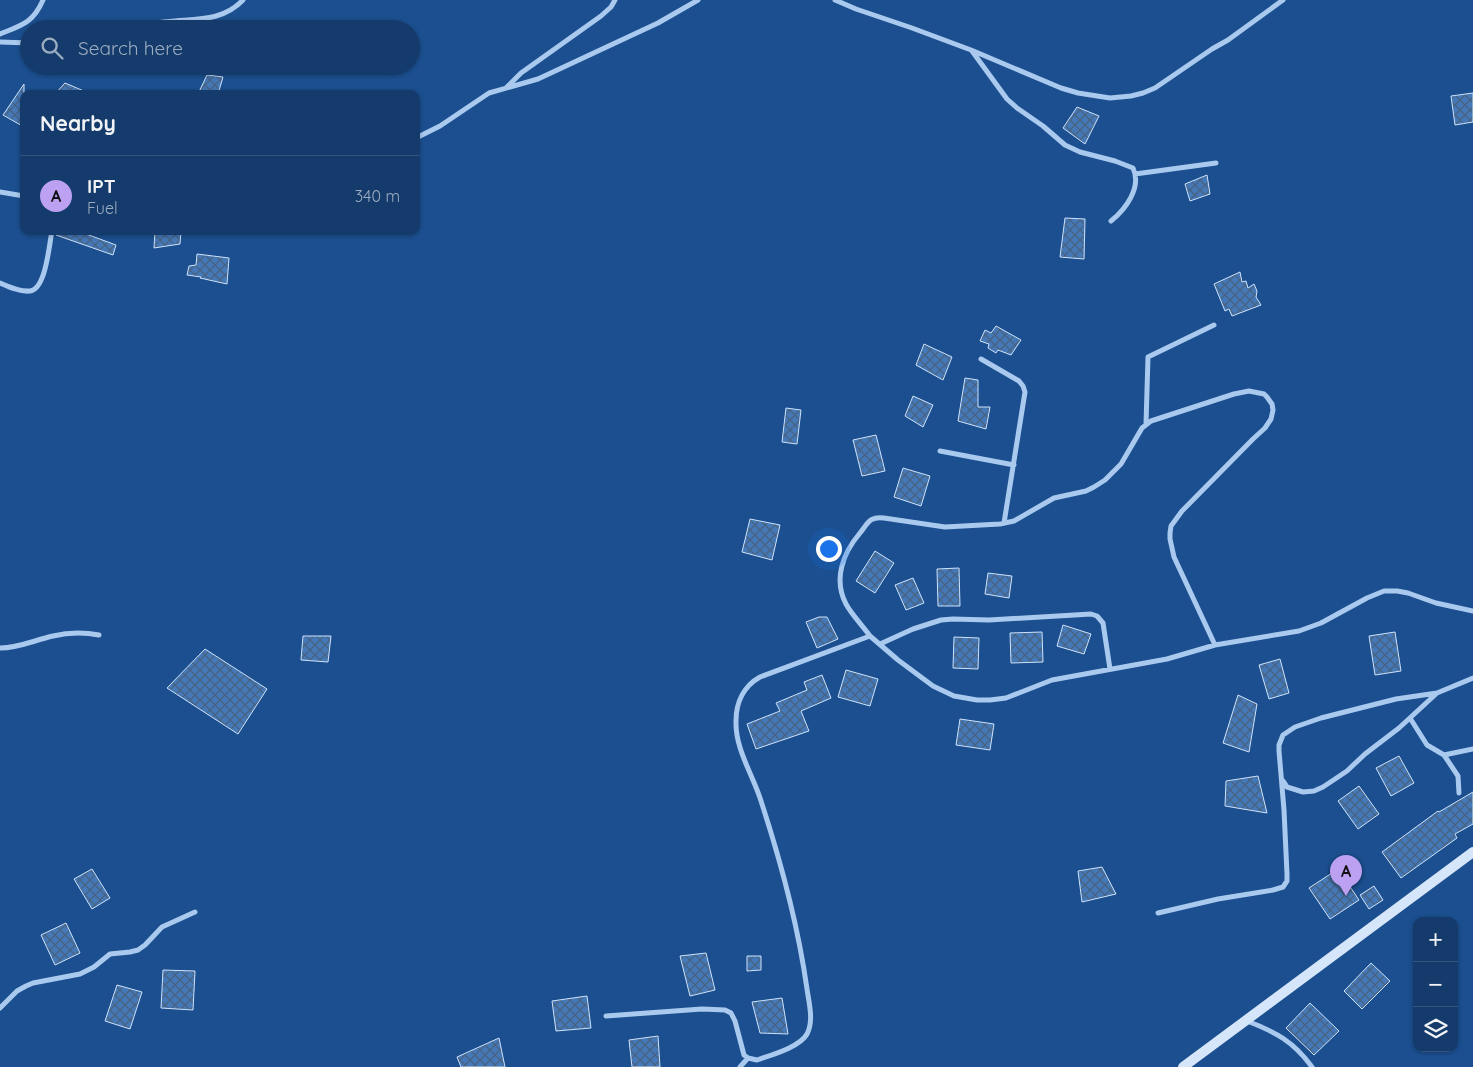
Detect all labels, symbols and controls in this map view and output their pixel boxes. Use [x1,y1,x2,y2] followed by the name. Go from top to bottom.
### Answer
[20,20,420,75] search box
[38,34,66,62] icon: search
[78,36,183,60] text: Search here
[40,110,116,136] text: Nearby
[87,174,116,198] text: IPT
[51,186,61,206] text: A
[355,186,400,206] text: 340 m
[87,198,118,218] text: Fuel
[816,536,842,562] your location
[1330,855,1362,896] pin: A
[1413,917,1458,1052] map controls
[1413,917,1458,962] button: +
[1413,962,1458,1007] button: −
[1413,1007,1458,1052] button: layers

